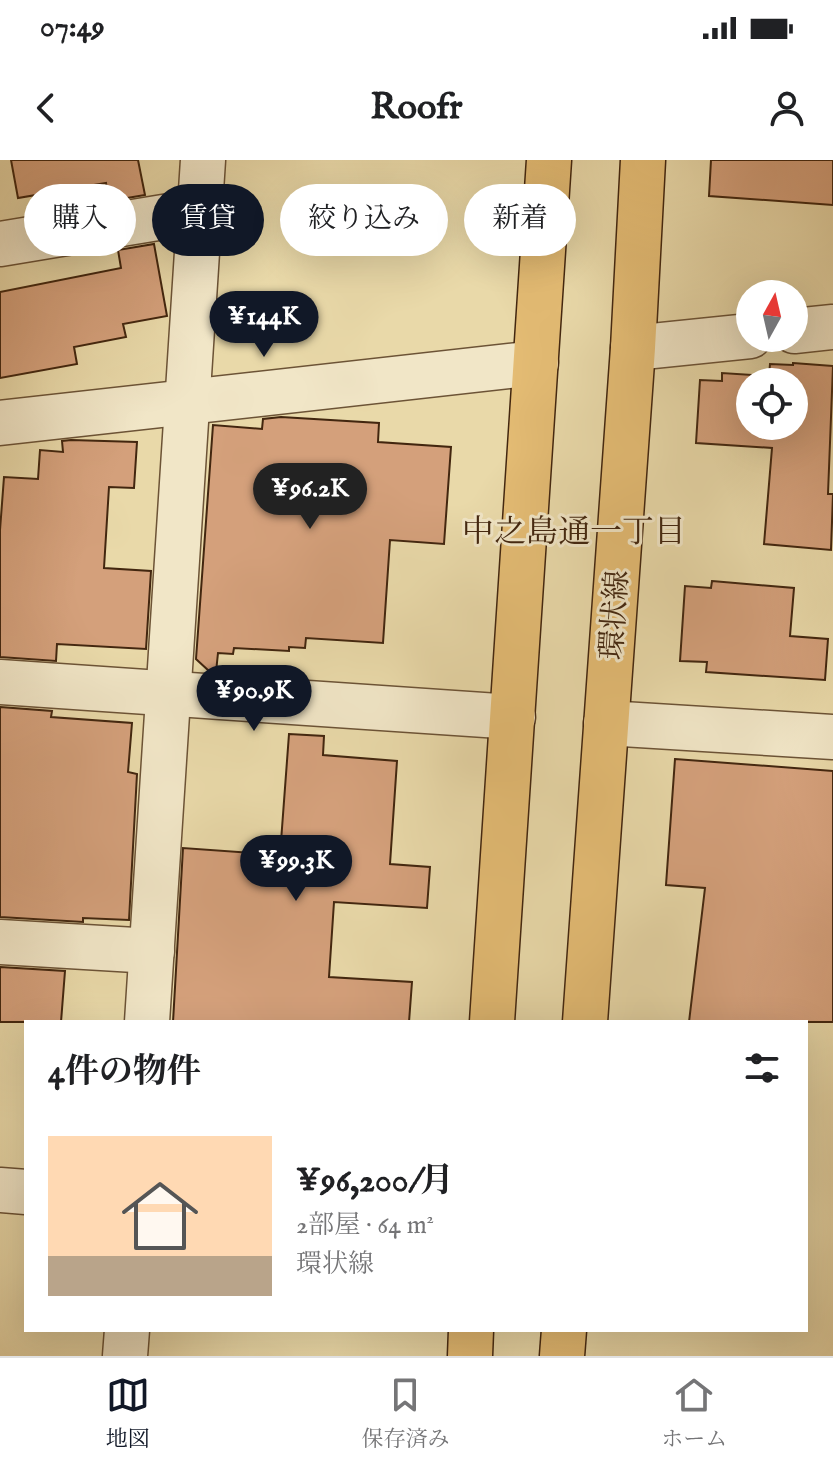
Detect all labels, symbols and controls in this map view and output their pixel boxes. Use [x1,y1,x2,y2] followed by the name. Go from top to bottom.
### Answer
[40,9,104,47] text: 07:49
[370,85,463,131] text: Roofr
[24,86,68,130] icon: back
[765,86,809,130] icon: person
[24,184,136,256] chip: 購入
[152,184,264,256] chip: 賃貸
[280,184,448,256] chip: 絞り込み
[464,184,576,256] chip: 新着
[736,280,808,352] north arrow
[736,280,808,440] map controls
[208,291,320,359] pin: ¥144K
[228,300,300,333] text: ¥144K
[736,368,808,440] button: locate
[245,463,375,531] pin: ¥96.2K
[271,472,349,505] text: ¥96.2K
[462,513,686,554] district label: 中之島通一丁目
[594,569,638,661] street label: 環状線
[189,665,319,733] pin: ¥90.9K
[215,674,293,707] text: ¥90.9K
[231,835,361,903] pin: ¥99.3K
[258,844,334,877] text: ¥99.3K
[740,1046,784,1090] icon: filters
[48,1051,201,1094] text: 4件の物件
[296,1160,454,1203] text: ¥96,200/月
[112,1168,208,1264] icon: home
[296,1209,434,1242] text: 2部屋 · 64 m²
[296,1248,374,1281] text: 環状線
[106,1373,150,1454] tab: 地図
[361,1373,449,1454] tab: 保存済み
[661,1373,727,1454] tab: ホーム

